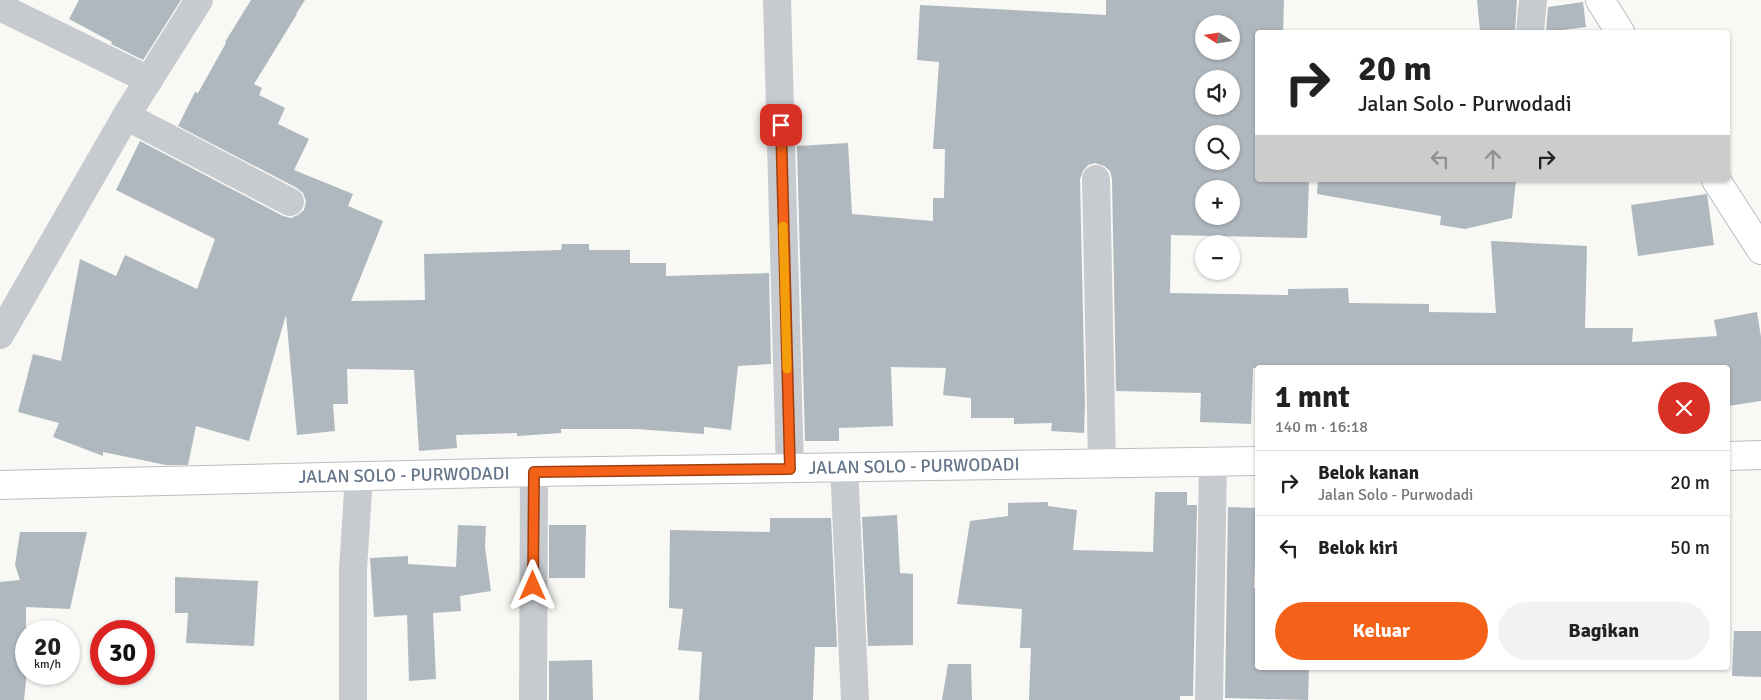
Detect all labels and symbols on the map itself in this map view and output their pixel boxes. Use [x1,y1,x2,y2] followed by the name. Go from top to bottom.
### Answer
[1195,15,1240,60] north arrow
[760,104,802,146] pin
[808,453,1020,479] street label: JALAN SOLO - PURWODADI
[298,462,510,488] street label: JALAN SOLO - PURWODADI
[506,559,558,611] position arrow
[90,620,155,685] speed limit sign: 30

